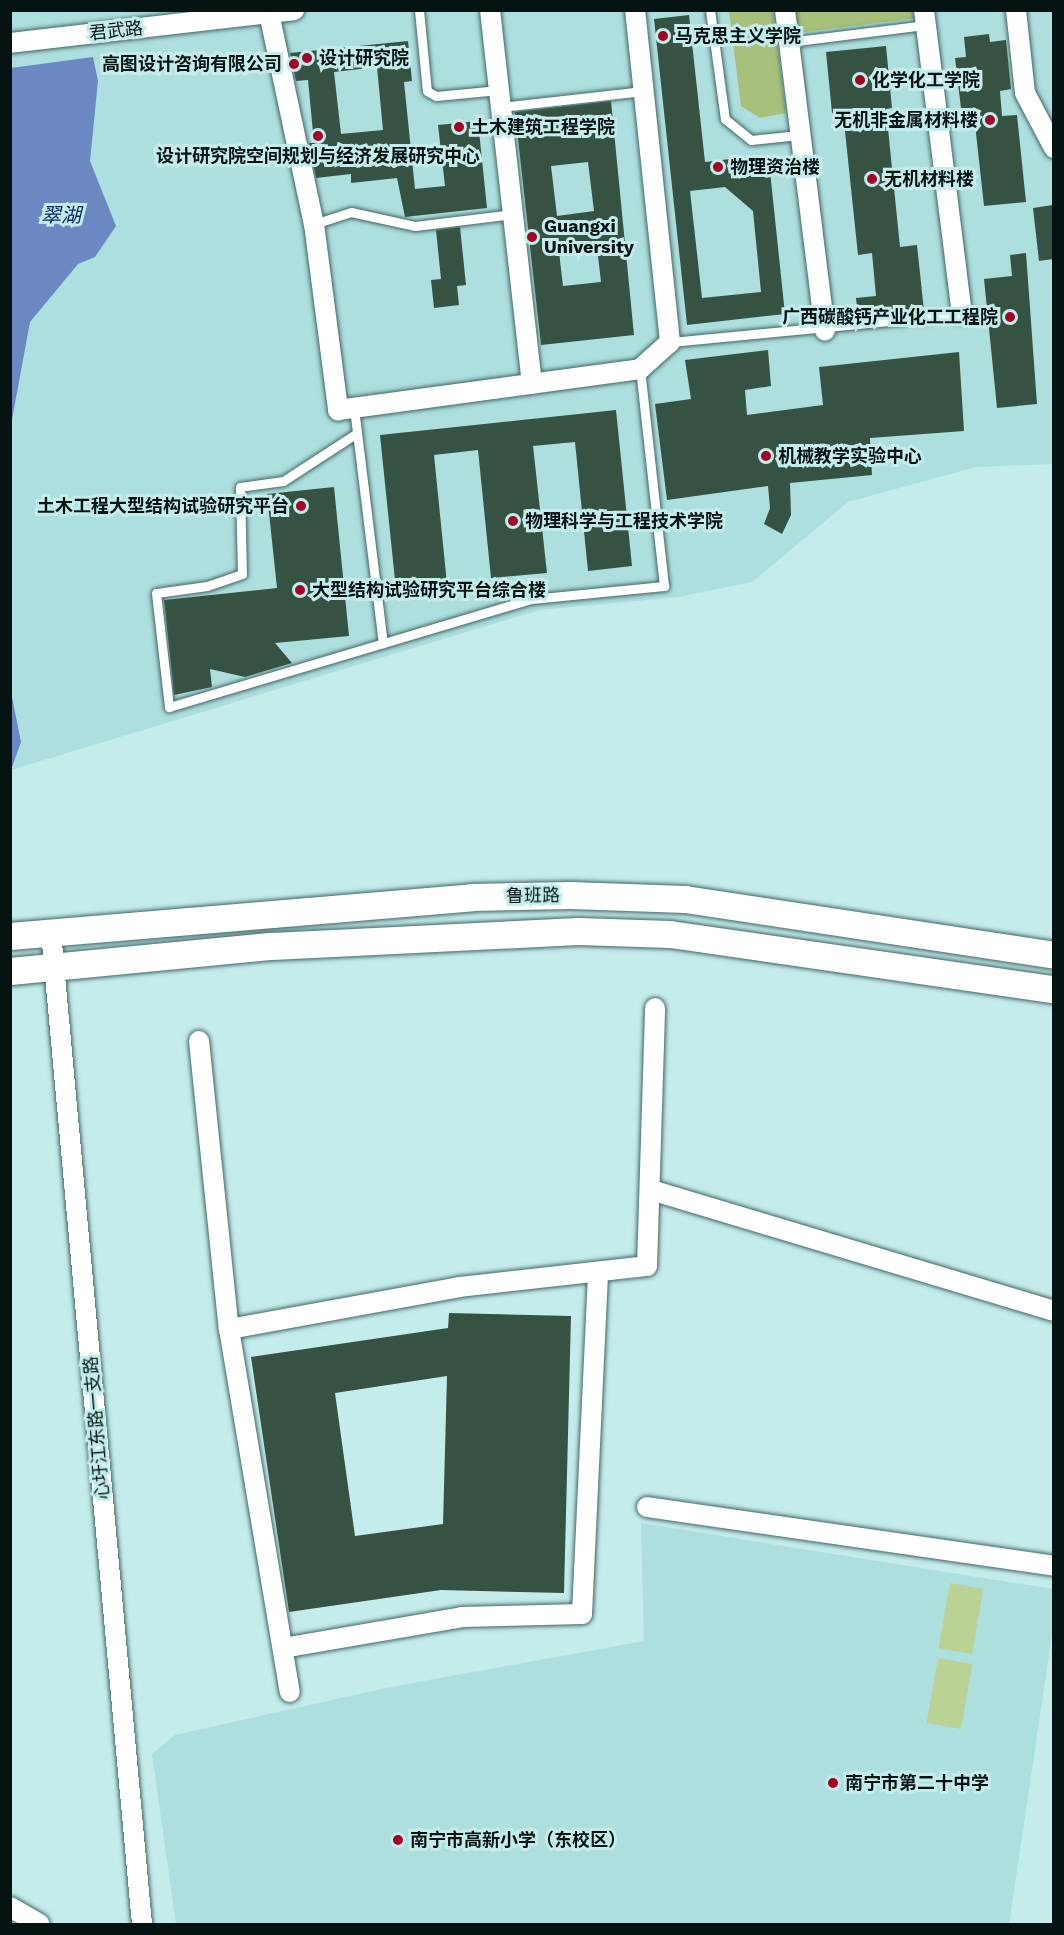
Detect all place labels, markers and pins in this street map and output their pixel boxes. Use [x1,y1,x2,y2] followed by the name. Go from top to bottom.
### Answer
[675,25,801,47] place label: 马克思主义学院
[656,29,670,43] marker: 马克思主义学院
[319,47,409,69] place label: 设计研究院
[300,51,314,65] marker: 设计研究院
[102,53,282,75] place label: 高图设计咨询有限公司
[287,57,301,71] marker: 高图设计咨询有限公司
[872,69,980,91] place label: 化学化工学院
[853,73,867,87] marker: 化学化工学院
[834,109,978,131] place label: 无机非金属材料楼
[983,113,997,127] marker: 无机非金属材料楼
[471,116,615,138] place label: 土木建筑工程学院
[452,120,466,134] marker: 土木建筑工程学院
[311,129,325,143] marker: 设计研究院空间规划与经济发展研究中心
[156,145,480,167] place label: 设计研究院空间规划与经济发展研究中心
[730,156,820,178] place label: 物理资治楼
[711,160,725,174] marker: 物理资治楼
[884,168,974,190] place label: 无机材料楼
[865,172,879,186] marker: 无机材料楼
[544,216,634,258] place label: Guangxi University
[525,230,539,244] marker: Guangxi University
[782,306,998,328] place label: 广西碳酸钙产业化工工程院
[1003,310,1017,324] marker: 广西碳酸钙产业化工工程院
[778,445,922,467] place label: 机械教学实验中心
[759,449,773,463] marker: 机械教学实验中心
[37,495,289,517] place label: 土木工程大型结构试验研究平台
[294,499,308,513] marker: 土木工程大型结构试验研究平台
[525,510,723,532] place label: 物理科学与工程技术学院
[506,514,520,528] marker: 物理科学与工程技术学院
[312,579,546,601] place label: 大型结构试验研究平台综合楼
[293,583,307,597] marker: 大型结构试验研究平台综合楼
[845,1772,989,1794] place label: 南宁市第二十中学
[826,1776,840,1790] marker: 南宁市第二十中学
[410,1829,626,1851] place label: 南宁市高新小学（东校区）
[391,1833,405,1847] marker: 南宁市高新小学（东校区）

